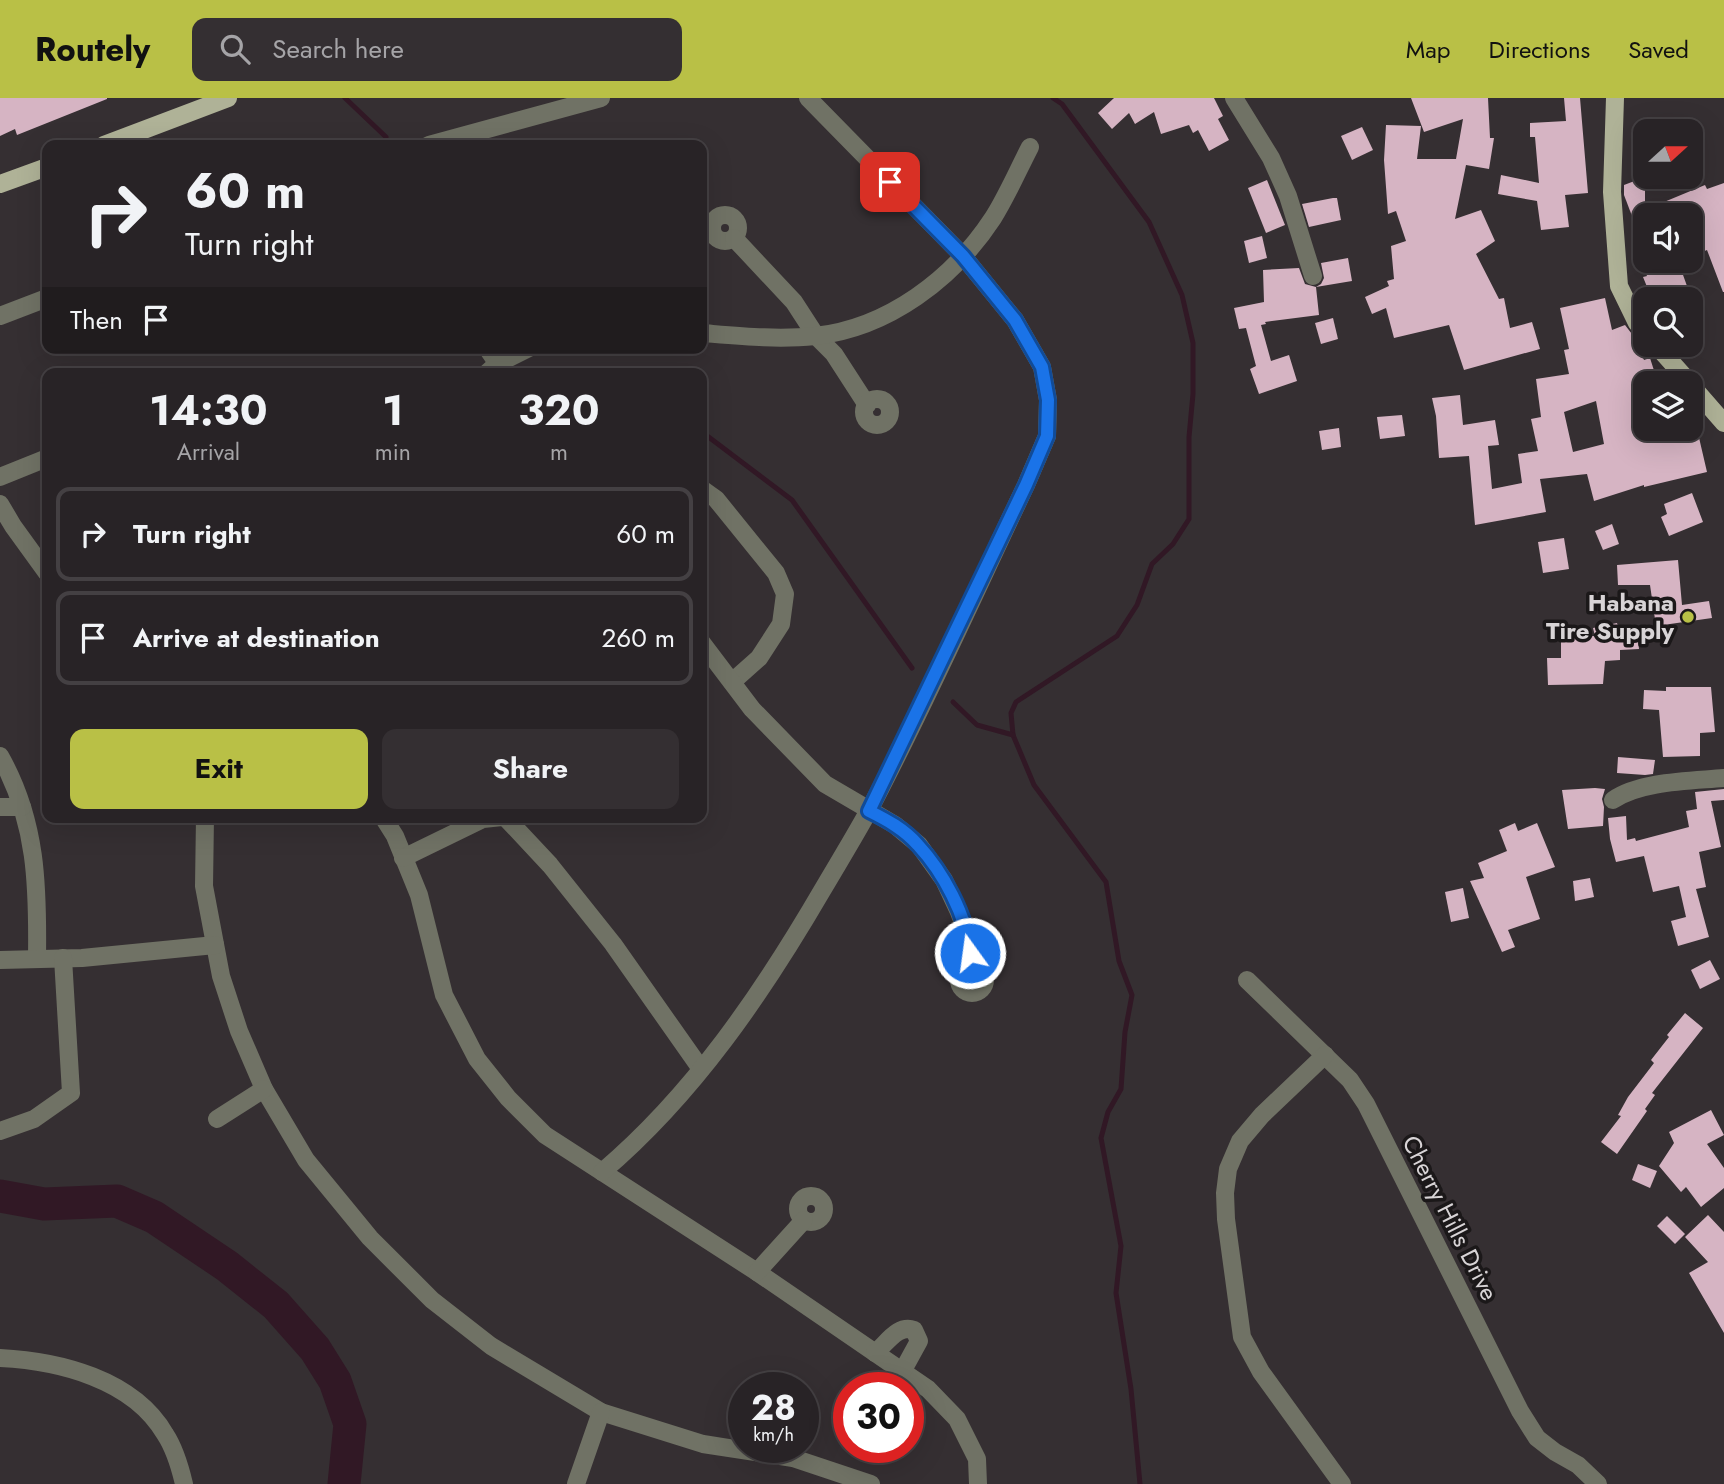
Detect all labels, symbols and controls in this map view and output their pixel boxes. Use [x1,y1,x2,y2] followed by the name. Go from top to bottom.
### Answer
[192,18,682,81] search box
[35,26,150,73] text: Routely
[216,30,254,68] icon: search
[272,30,404,68] text: Search here
[1406,32,1451,67] text: Map
[1489,32,1590,67] text: Directions
[1628,32,1689,67] text: Saved
[1633,119,1703,189] north arrow
[1633,119,1703,441] map controls
[860,152,920,212] pin
[185,156,305,226] text: 60 m
[871,163,909,201] icon: arrive
[70,168,161,259] icon: right
[1633,203,1703,273] button: sound
[185,221,314,267] text: Turn right
[1633,287,1703,357] button: search
[70,301,123,339] text: Then
[137,301,175,339] icon: arrive
[1633,371,1703,441] button: layers
[149,380,267,441] text: 14:30
[382,380,404,441] text: 1
[518,380,600,441] text: 320
[177,435,240,469] text: Arrival
[375,435,411,469] text: min
[550,435,568,469] text: m
[74,515,112,553] icon: right
[133,515,251,553] text: Turn right
[616,515,675,553] text: 60 m
[1546,585,1674,648] place label: Habana Tire Supply
[1680,609,1696,625] marker: Habana Tire Supply
[74,619,112,657] icon: arrive
[133,619,380,657] text: Arrive at destination
[602,619,675,657] text: 260 m
[70,729,368,809] button: Exit
[382,729,679,809] button: Share
[933,916,1007,990] position arrow
[1394,1129,1507,1306] street label: Cherry Hills Drive
[833,1372,924,1463] speed limit sign: 30
[751,1383,796,1433] text: 28
[753,1422,794,1448] text: km/h

